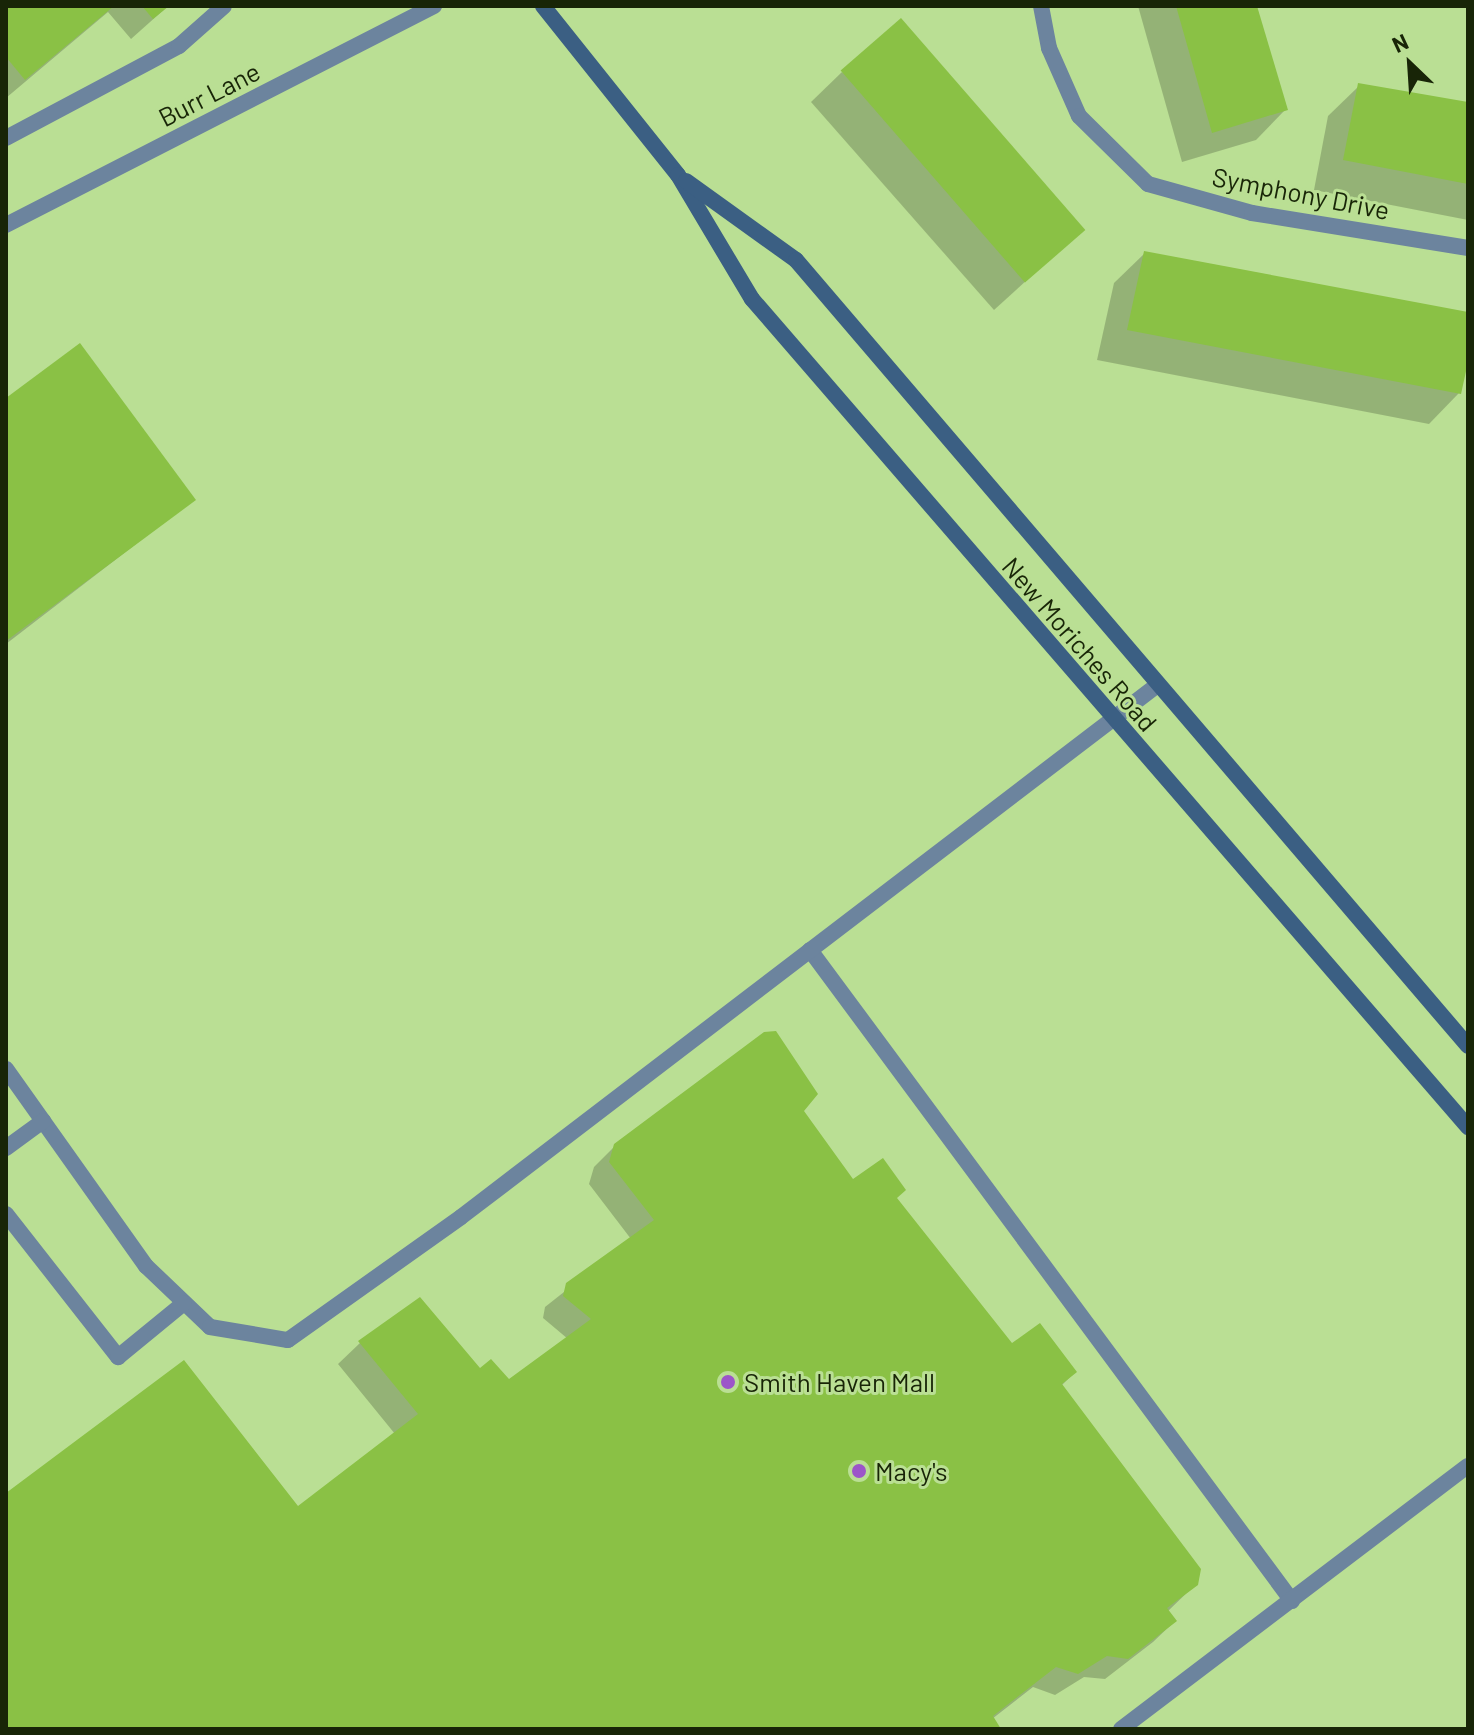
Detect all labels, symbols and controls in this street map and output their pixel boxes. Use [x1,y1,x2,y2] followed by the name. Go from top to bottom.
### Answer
[1370,24,1450,104] north arrow
[1388,27,1412,57] text: N
[153,55,265,133] street label: Burr Lane
[1210,161,1392,225] street label: Symphony Drive
[996,551,1164,737] street label: New Moriches Road
[744,1366,935,1398] place label: Smith Haven Mall
[719,1373,737,1391] marker: Smith Haven Mall
[875,1455,947,1487] place label: Macy's
[850,1462,868,1480] marker: Macy's

